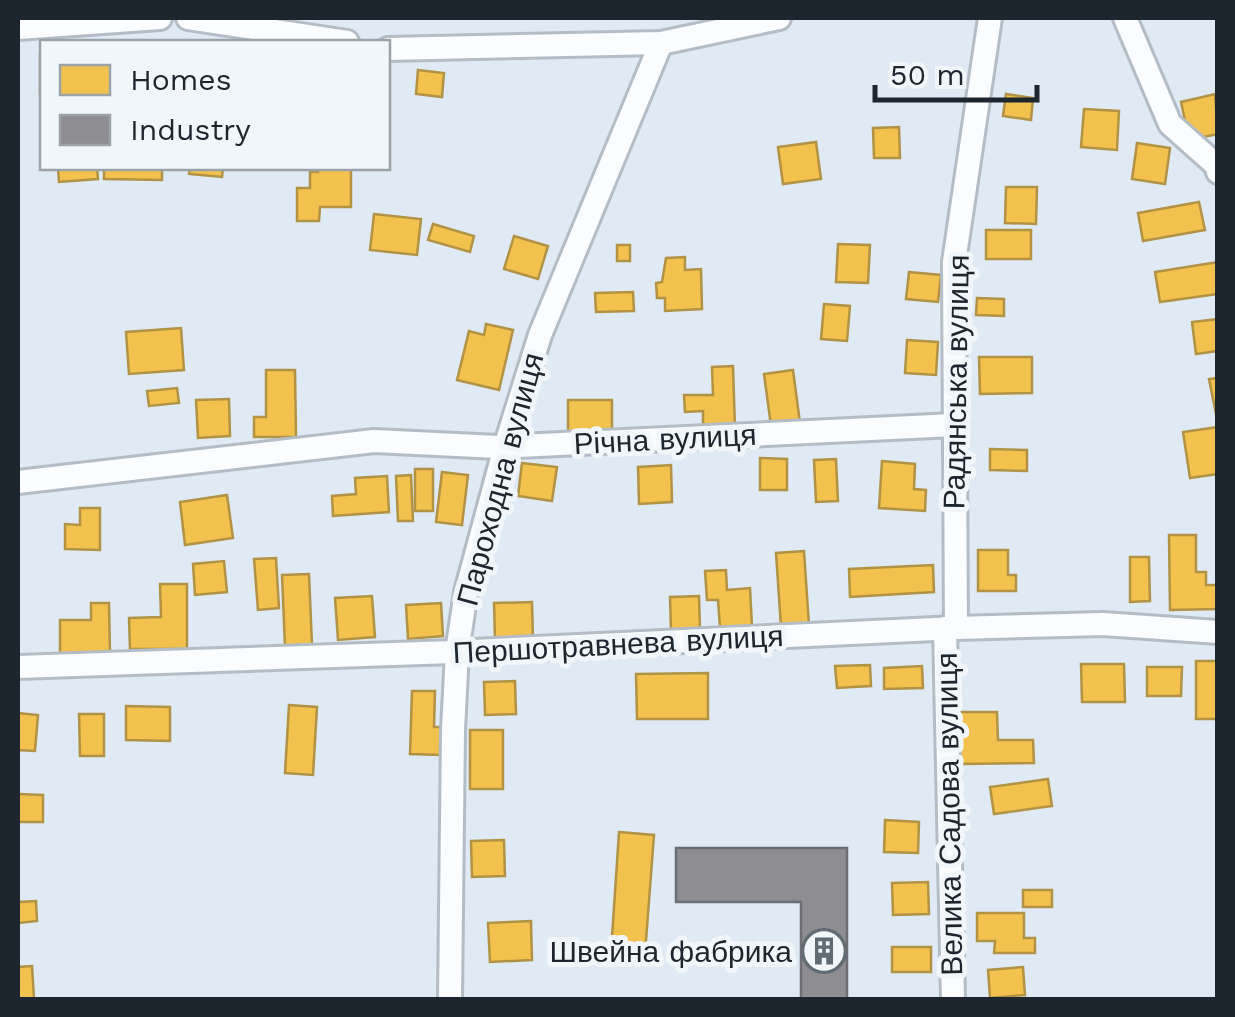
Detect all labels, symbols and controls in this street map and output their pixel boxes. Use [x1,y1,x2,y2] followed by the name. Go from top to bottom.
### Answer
[40,40,390,170] legend
[875,40,1038,102] scale bar
[890,57,965,92] text: 50 m
[130,62,232,97] text: Homes
[130,112,251,147] text: Industry
[936,254,976,510] street label: Радянська вулиця
[449,349,551,609] street label: Пароходна вулиця
[573,417,757,461] street label: Річна вулиця
[452,618,784,670] street label: Першотравнева вулиця
[929,652,969,976] street label: Велика Садова вулиця
[801,928,847,974] building icon: Швейна фабрика
[550,934,792,969] place label: Швейна фабрика

